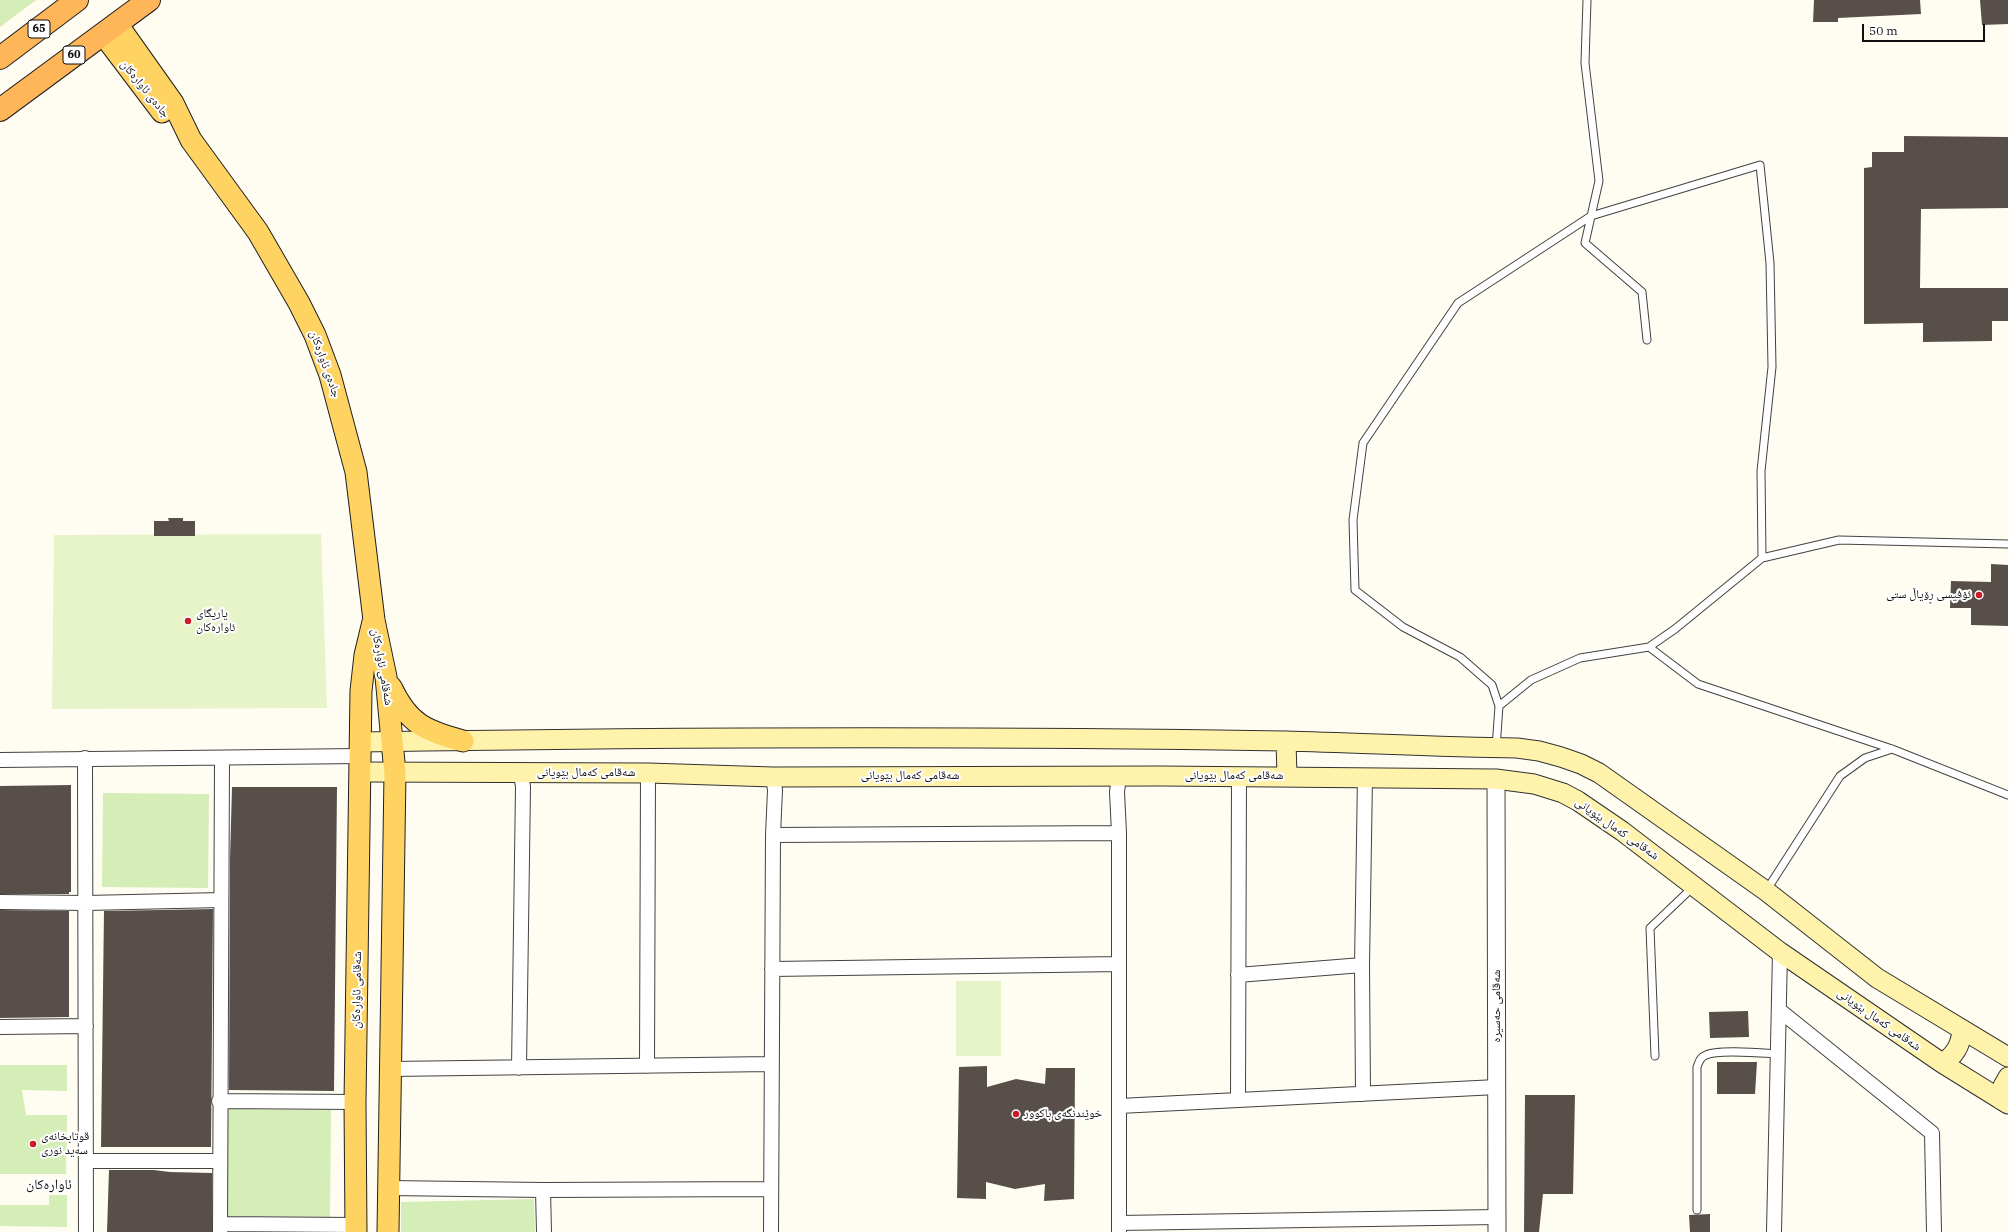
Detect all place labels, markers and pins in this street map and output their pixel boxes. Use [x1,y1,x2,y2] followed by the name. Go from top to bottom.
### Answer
[1886,588,1971,602] place label: ئۆفیسی ڕۆیاڵ ستی
[1974,590,1984,600] marker: ئۆفیسی ڕۆیاڵ ستی
[196,607,235,635] place label: یاریگای ئاوارەکان
[183,616,193,626] marker: یاریگای ئاوارەکان
[1024,1107,1102,1121] place label: خوێندنگەی باکوور
[1011,1109,1021,1119] marker: خوێندنگەی باکوور
[41,1130,89,1158] place label: قوتابخانەی سەید نوری
[28,1139,38,1149] marker: قوتابخانەی سەید نوری

